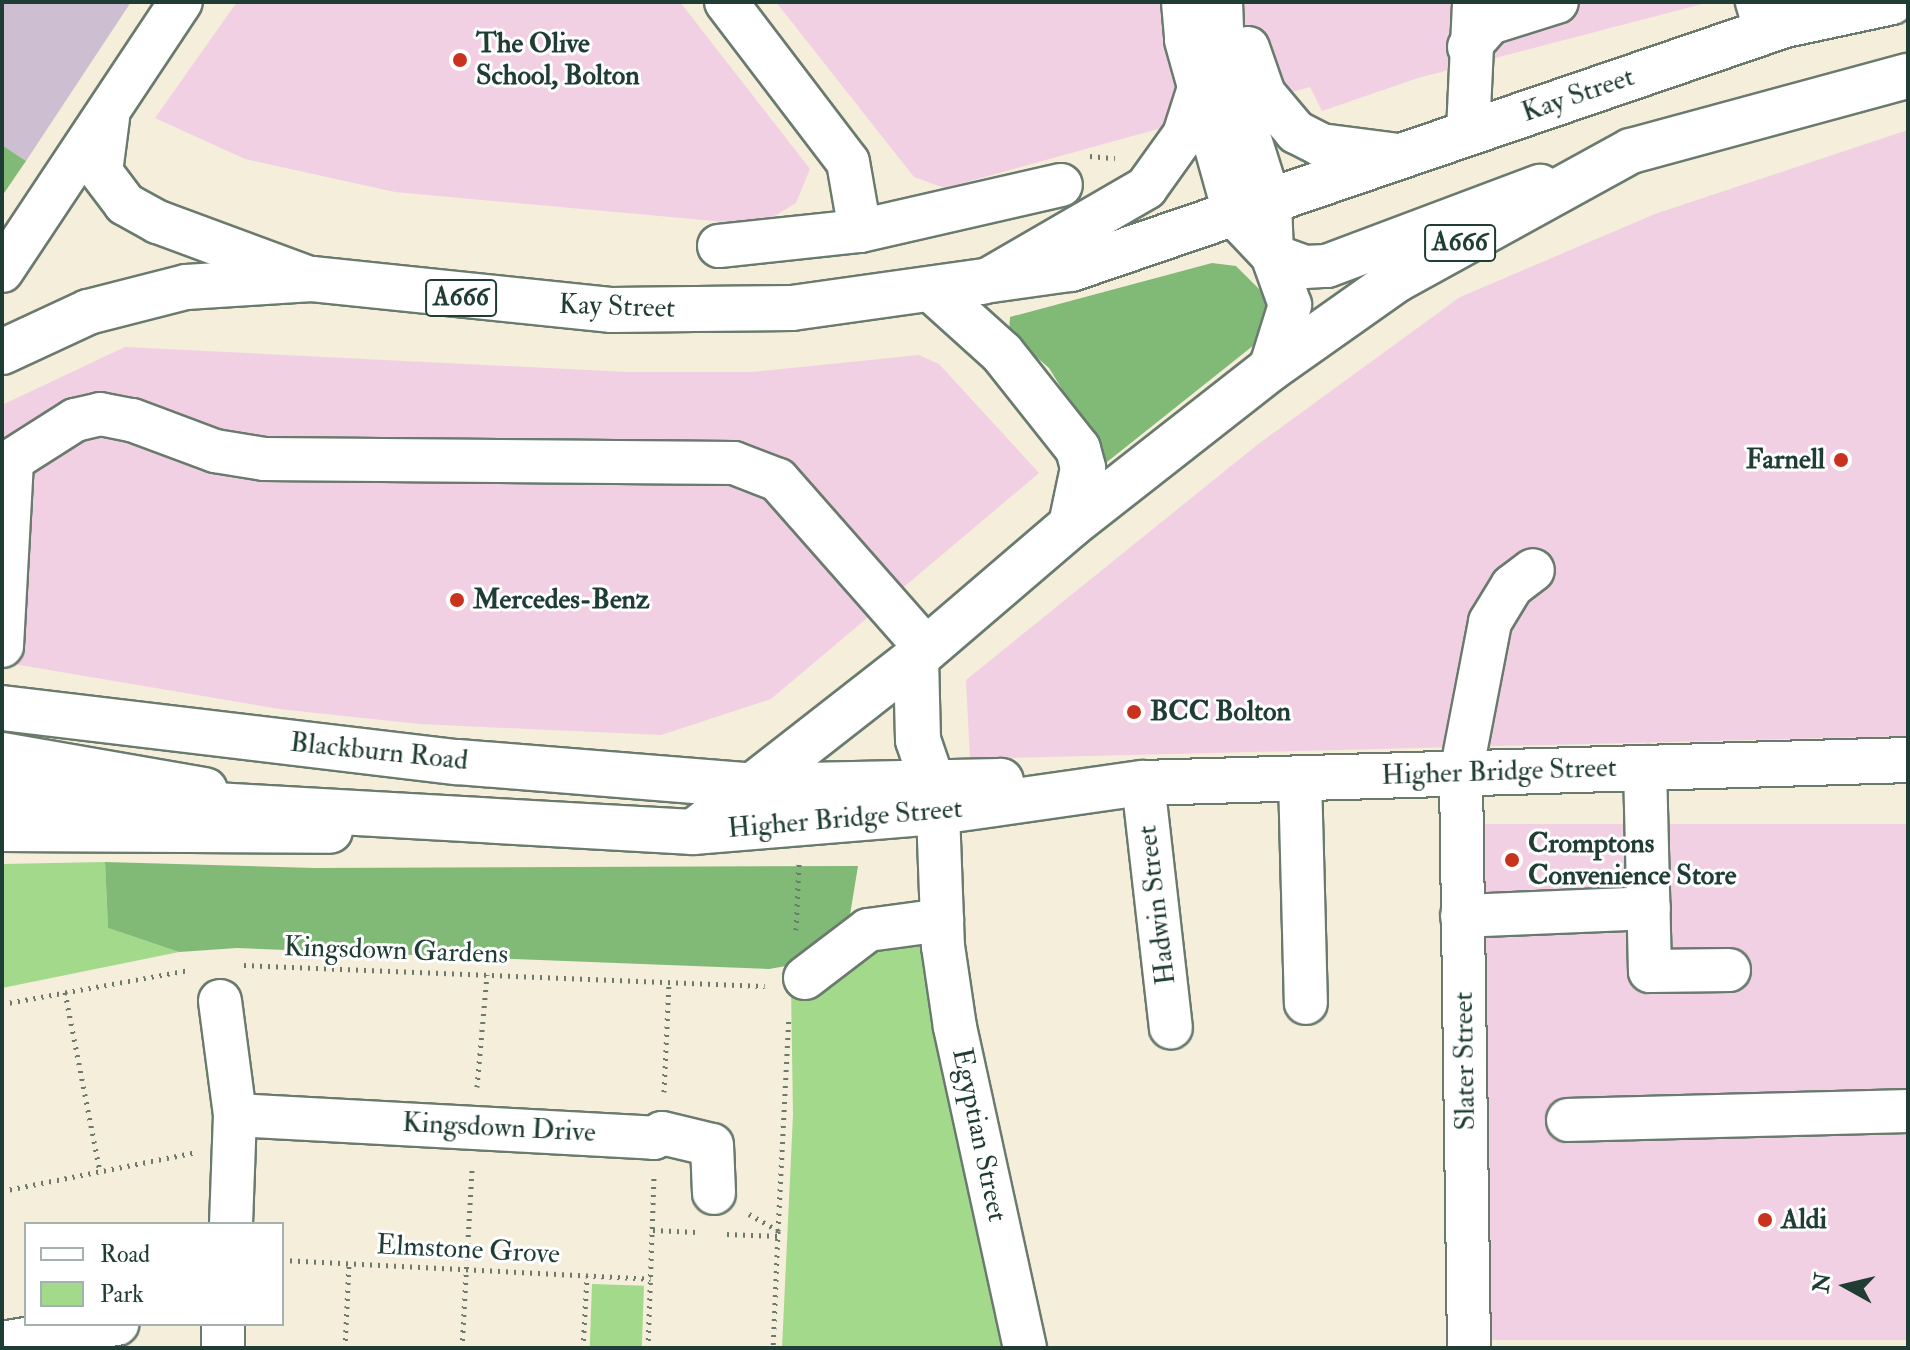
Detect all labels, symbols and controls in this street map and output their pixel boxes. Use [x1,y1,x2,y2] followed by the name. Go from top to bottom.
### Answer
[476,27,640,93] place label: The Olive School, Bolton
[451,51,469,69] marker: The Olive School, Bolton
[1517,60,1639,130] street label: Kay Street
[1424,221,1496,265] road number: A666
[425,276,497,320] road number: A666
[558,288,676,326] street label: Kay Street
[1746,443,1825,477] place label: Farnell
[1832,451,1850,469] marker: Farnell
[473,583,650,617] place label: Mercedes-Benz
[448,591,466,609] marker: Mercedes-Benz
[1150,695,1291,729] place label: BCC Bolton
[1125,703,1143,721] marker: BCC Bolton
[288,726,470,778] street label: Blackburn Road
[1381,751,1617,793] street label: Higher Bridge Street
[726,792,964,846] street label: Higher Bridge Street
[1131,823,1183,987] street label: Hadwin Street
[1528,827,1736,893] place label: Cromptons Convenience Store
[1503,851,1521,869] marker: Cromptons Convenience Store
[283,930,509,972] street label: Kingsdown Gardens
[1447,991,1483,1131] street label: Slater Street
[944,1045,1014,1225] street label: Egyptian Street
[401,1106,597,1150] street label: Kingsdown Drive
[1781,1203,1827,1237] place label: Aldi
[1756,1211,1774,1229] marker: Aldi
[24,1222,284,1326] legend
[375,1228,561,1272] street label: Elmstone Grove
[100,1239,150,1270] text: Road
[1806,1246,1886,1326] north arrow
[1807,1271,1837,1294] text: N
[100,1279,144,1310] text: Park

